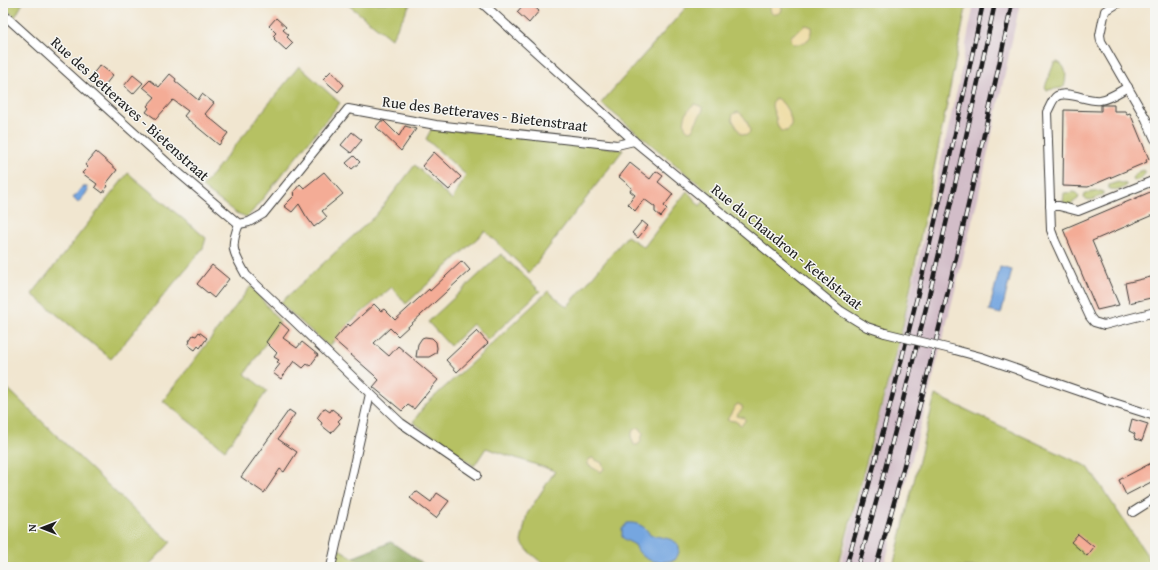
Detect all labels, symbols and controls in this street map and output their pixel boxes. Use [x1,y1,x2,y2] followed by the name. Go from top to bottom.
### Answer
[47,32,215,186] street label: Rue des Betteraves - Bietenstraat
[381,90,590,137] street label: Rue des Betteraves - Bietenstraat
[707,179,868,315] street label: Rue du Chaudron - Ketelstraat
[22,508,62,548] north arrow
[24,524,40,532] text: N

